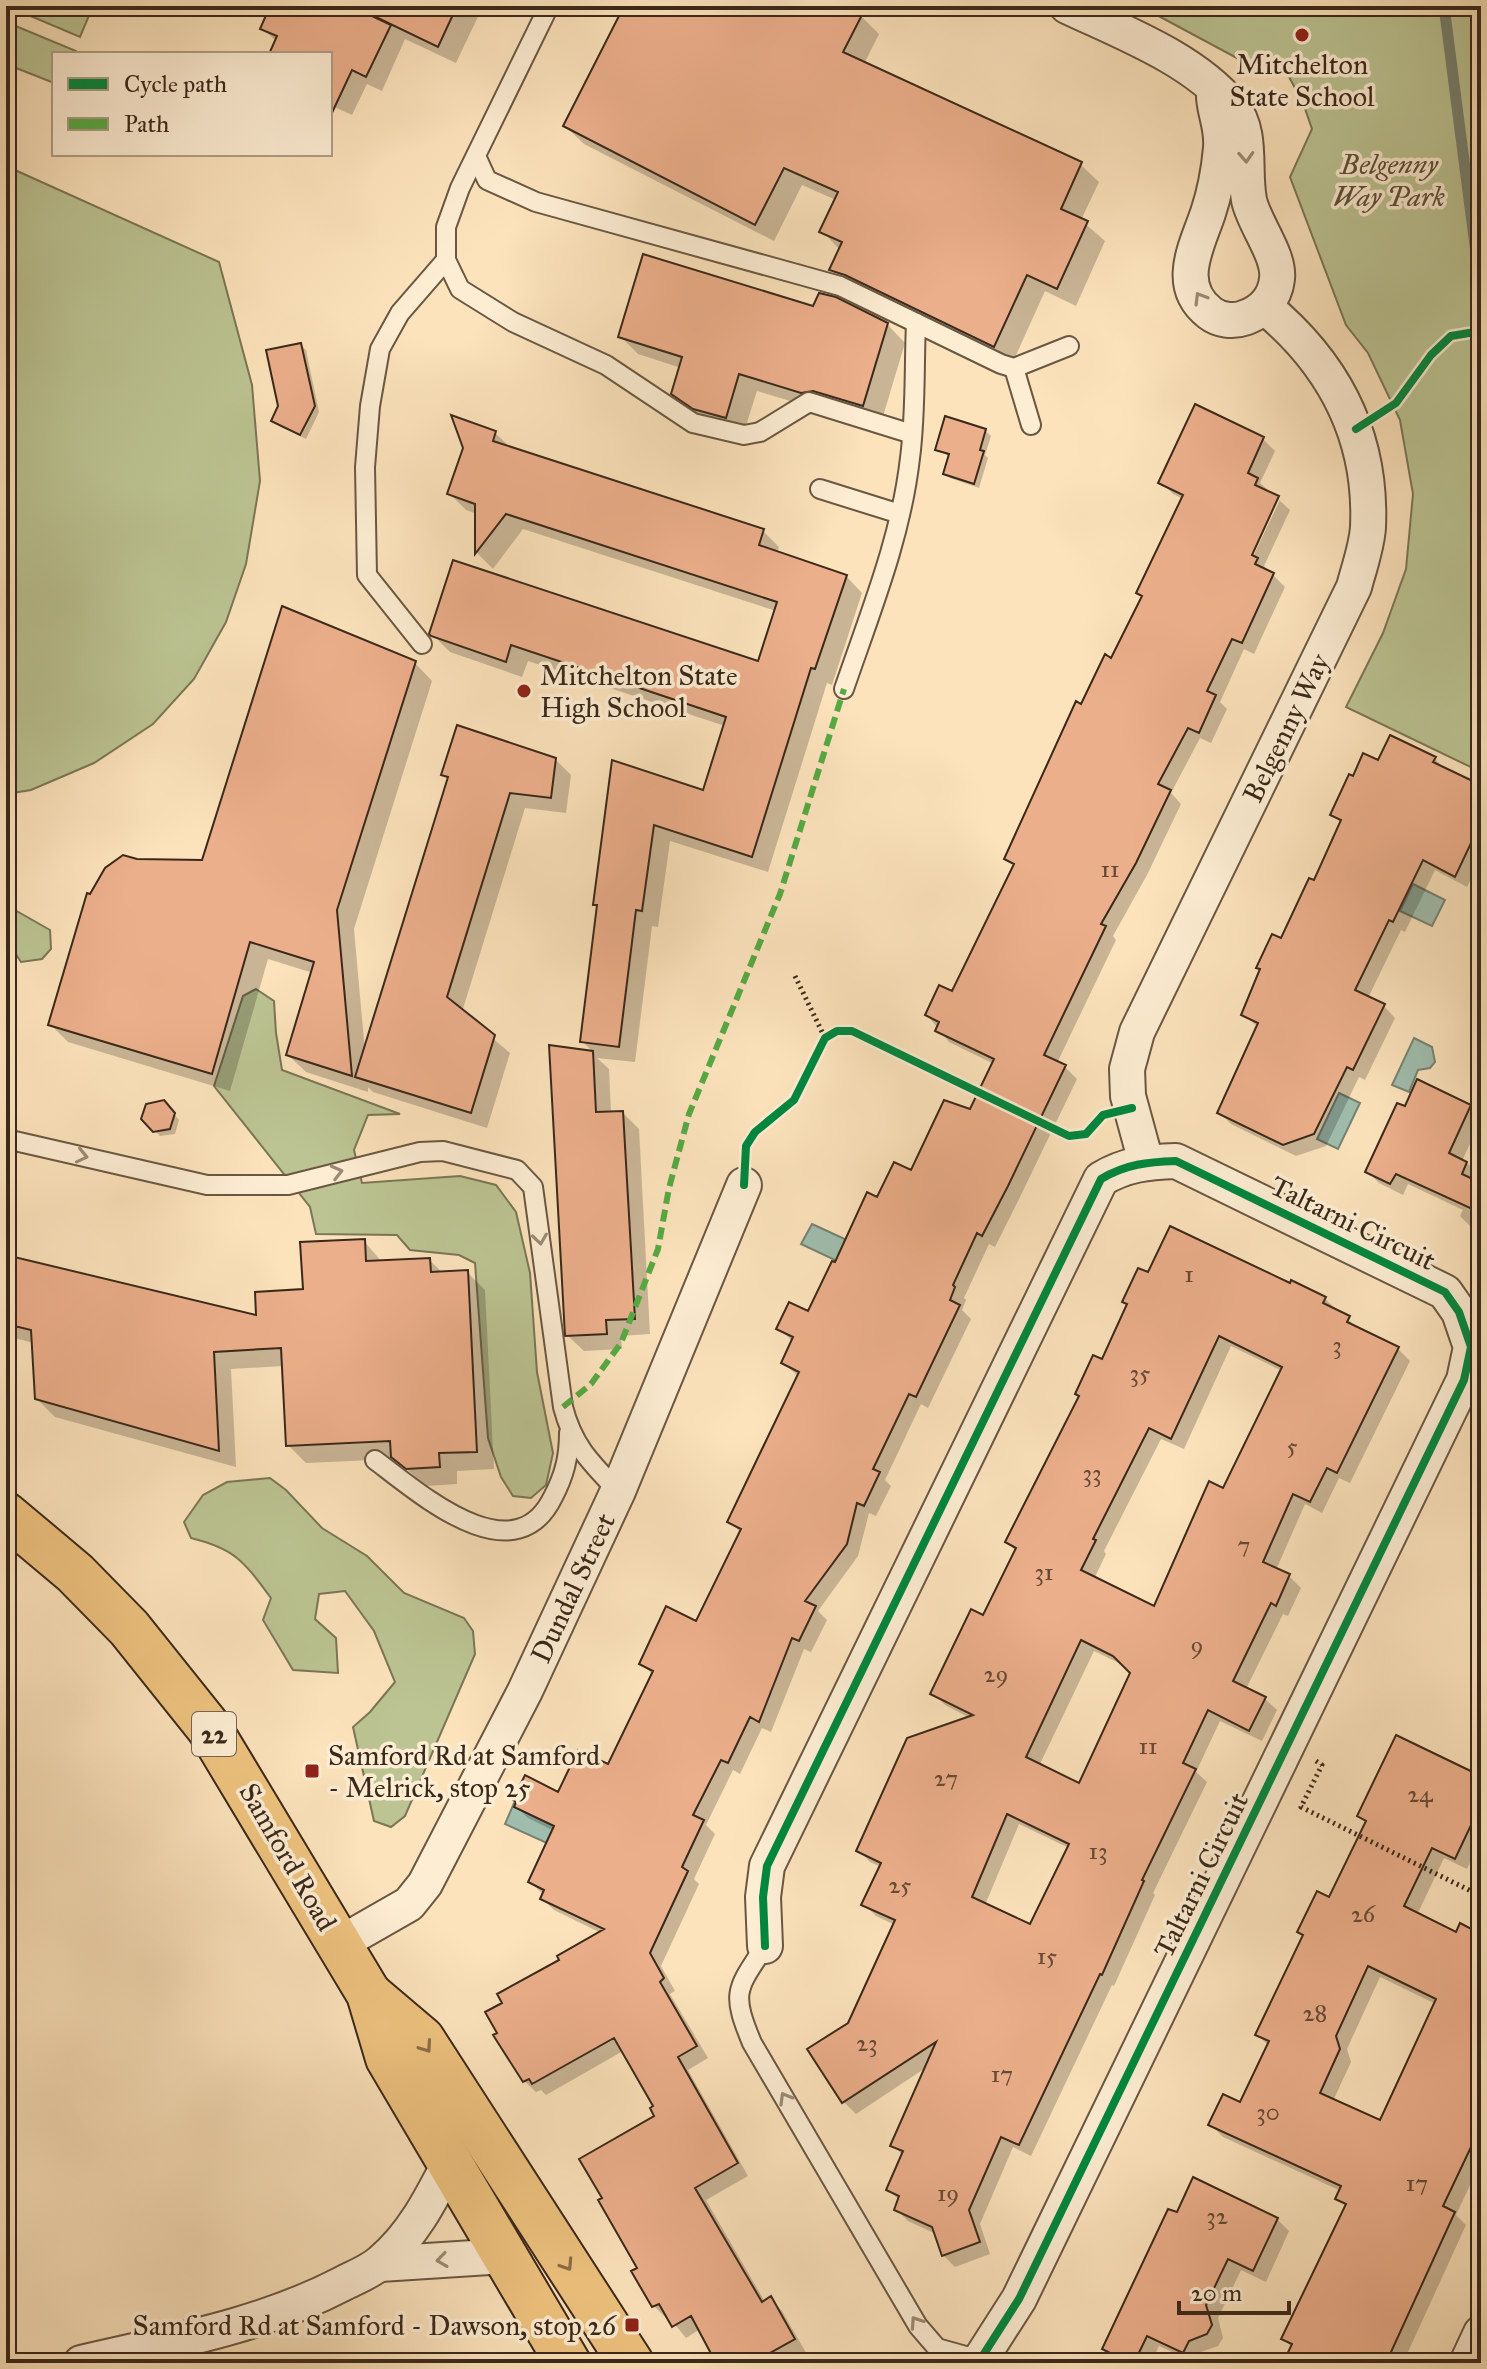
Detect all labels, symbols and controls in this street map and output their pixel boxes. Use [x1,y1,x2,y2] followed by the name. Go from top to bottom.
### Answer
[1293,26,1311,44] marker: Mitchelton State School
[1230,47,1375,114] place label: Mitchelton State School
[52,52,332,156] legend
[124,69,227,99] text: Cycle path
[124,109,169,139] text: Path
[1333,147,1446,214] park label: Belgenny Way Park
[1237,151,1254,164] one-way arrow
[1195,292,1210,306] one-way arrow
[1235,647,1337,808] street label: Belgenny Way
[540,658,738,725] place label: Mitchelton State High School
[515,682,533,700] marker: Mitchelton State High School
[1101,854,1119,884] house number: 11
[75,1147,88,1164] one-way arrow
[330,1165,344,1182] one-way arrow
[1265,1168,1441,1278] street label: Taltarni Circuit
[531,1232,548,1246] one-way arrow
[1184,1259,1194,1289] house number: 1
[1332,1330,1342,1360] house number: 3
[1130,1358,1150,1388] house number: 35
[1286,1431,1298,1461] house number: 5
[1082,1458,1102,1488] house number: 33
[523,1507,623,1668] street label: Dundal Street
[1238,1530,1250,1560] house number: 7
[1034,1557,1054,1587] house number: 31
[1191,1630,1203,1660] house number: 9
[984,1659,1008,1689] house number: 29
[192,1712,236,1756] road number: 22
[1139,1731,1157,1761] house number: 11
[328,1738,600,1805] place label: Samford Rd at Samford - Melrick, stop 25
[303,1762,321,1780] marker: Samford Rd at Samford - Melrick, stop 25
[934,1763,958,1793] house number: 27
[232,1777,344,1937] street label: Samford Road
[1407,1779,1433,1809] house number: 24
[1146,1787,1256,1963] street label: Taltarni Circuit
[1088,1836,1108,1866] house number: 13
[889,1870,911,1900] house number: 25
[1351,1899,1376,1929] house number: 26
[1037,1941,1057,1971] house number: 15
[1303,1998,1327,2028] house number: 28
[856,2028,878,2058] house number: 23
[416,2038,431,2053] one-way arrow
[991,2059,1013,2089] house number: 17
[779,2092,795,2107] one-way arrow
[1256,2097,1280,2127] house number: 30
[1406,2168,1428,2198] house number: 17
[937,2178,959,2208] house number: 19
[1206,2201,1228,2231] house number: 32
[436,2251,449,2268] one-way arrow
[557,2256,572,2271] one-way arrow
[1179,2265,1289,2315] scale bar
[1191,2278,1242,2308] text: 20 m
[133,2308,618,2343] place label: Samford Rd at Samford - Dawson, stop 26
[623,2316,641,2334] marker: Samford Rd at Samford - Dawson, stop 26
[911,2316,926,2330] one-way arrow

